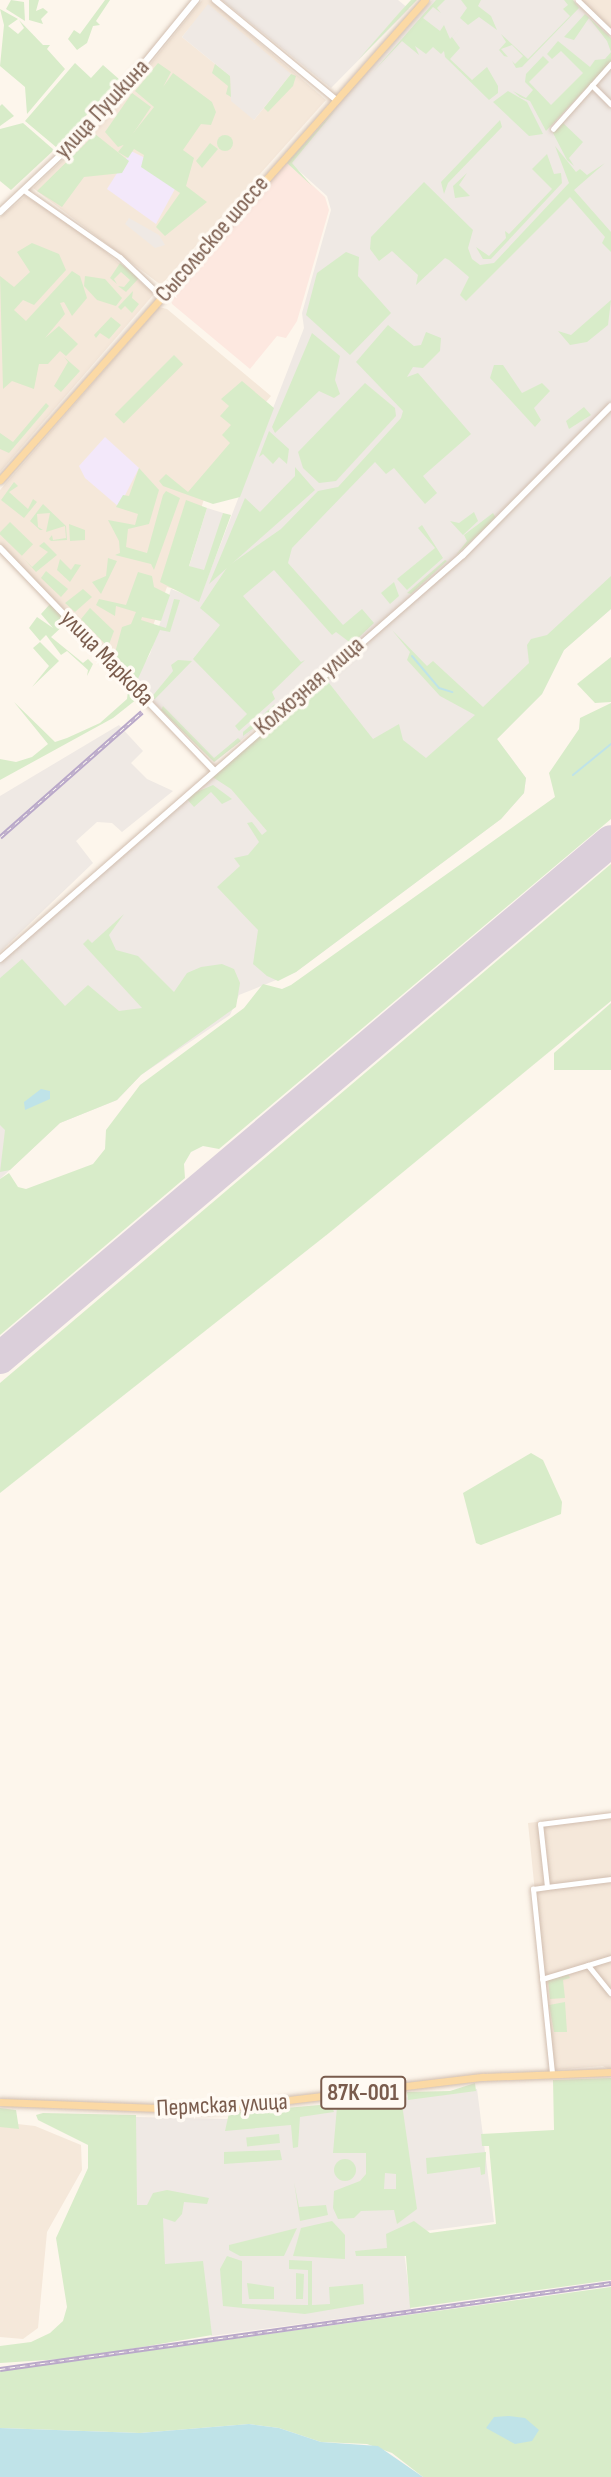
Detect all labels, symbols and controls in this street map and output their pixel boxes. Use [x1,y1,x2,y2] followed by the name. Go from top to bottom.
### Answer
[49,53,155,165] street label: улица Пушкина
[149,170,275,308] street label: Сысольское шоссе
[54,604,160,712] street label: улица Маркова
[248,631,370,741] street label: Колхозная улица
[319,2074,407,2112] road number: 87К-001
[156,2087,288,2123] street label: Пермская улица

